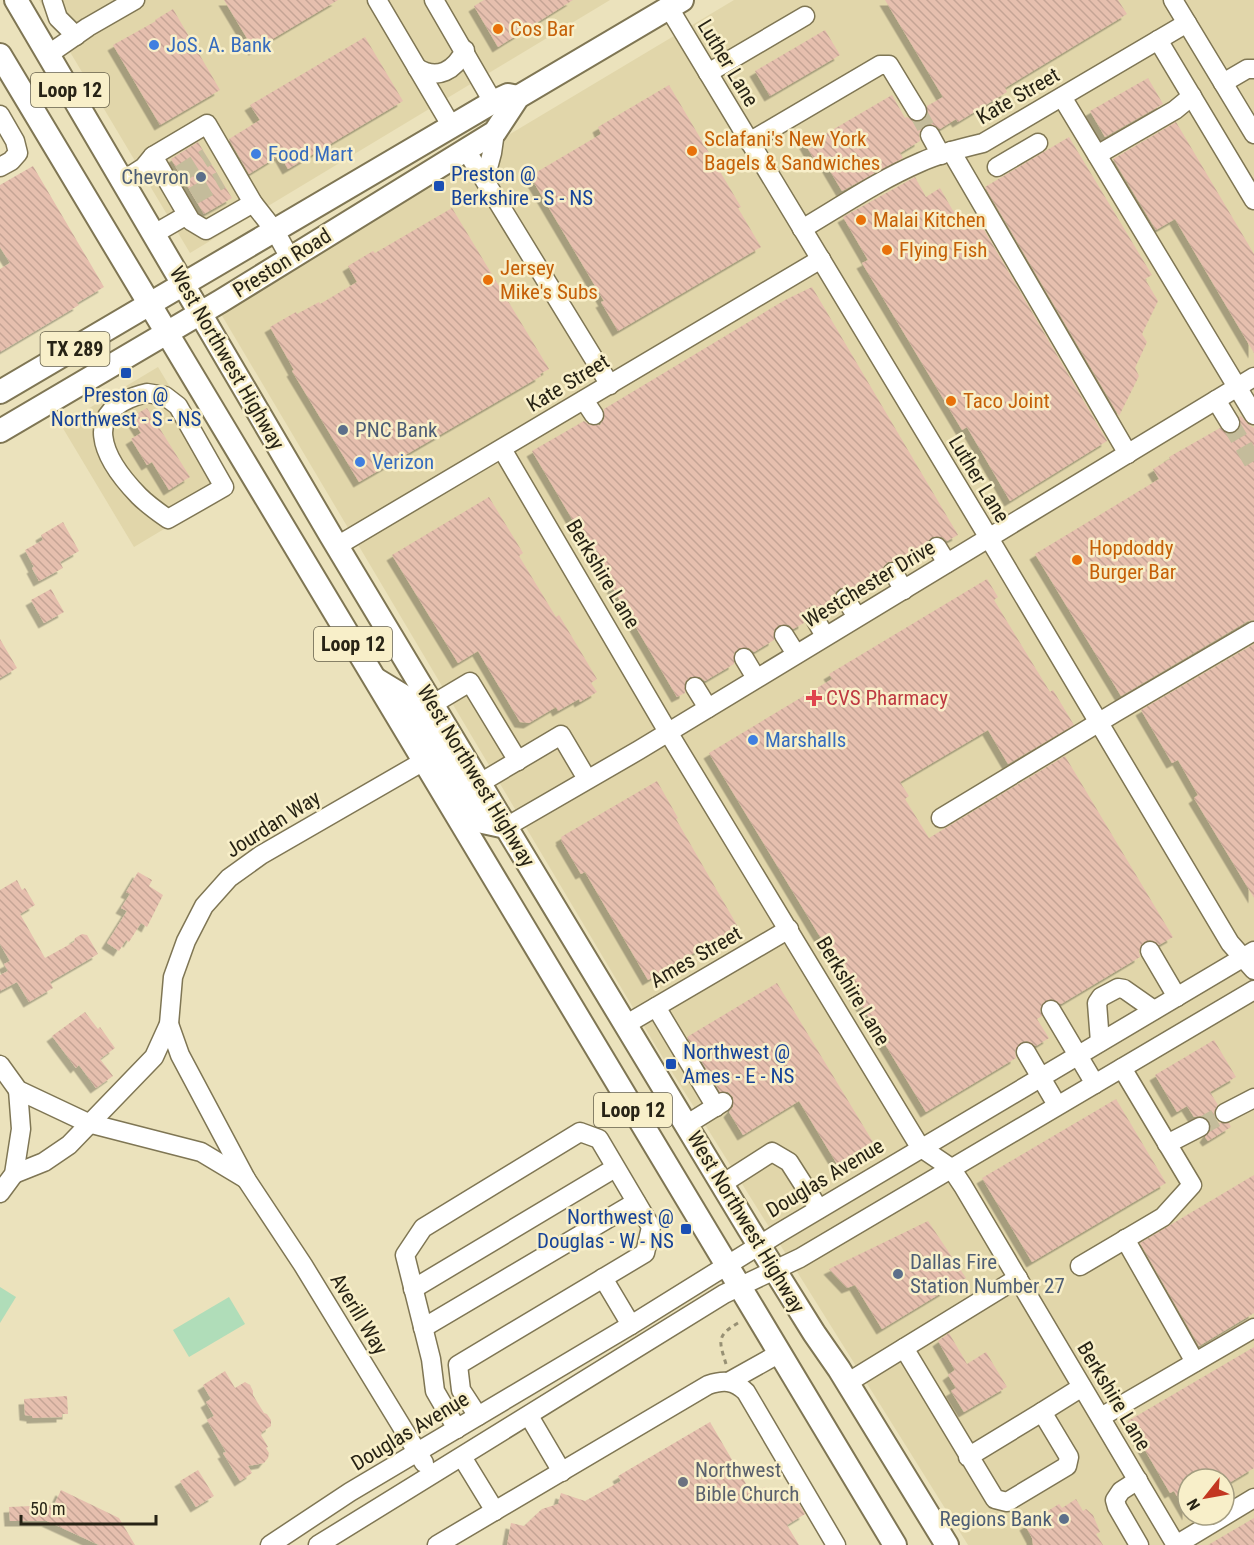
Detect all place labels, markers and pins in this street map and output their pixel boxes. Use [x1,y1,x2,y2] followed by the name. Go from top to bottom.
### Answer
[510,17,575,41] place label: Cos Bar
[491,22,505,36] marker: Cos Bar
[166,33,272,57] place label: JoS. A. Bank
[147,38,161,52] marker: JoS. A. Bank
[704,127,880,175] place label: Sclafani's New York Bagels & Sandwiches
[268,142,353,166] place label: Food Mart
[685,144,699,158] marker: Sclafani's New York Bagels & Sandwiches
[249,147,263,161] marker: Food Mart
[451,162,593,210] place label: Preston @ Berkshire - S - NS
[121,165,189,189] place label: Chevron
[194,170,208,184] marker: Chevron
[432,179,446,193] marker: Preston @ Berkshire - S - NS
[873,208,986,232] place label: Malai Kitchen
[854,213,868,227] marker: Malai Kitchen
[899,238,987,262] place label: Flying Fish
[880,243,894,257] marker: Flying Fish
[500,256,598,304] place label: Jersey Mike's Subs
[481,273,495,287] marker: Jersey Mike's Subs
[119,366,133,380] marker: Preston @ Northwest - S - NS
[51,383,201,431] place label: Preston @ Northwest - S - NS
[963,389,1050,413] place label: Taco Joint
[944,394,958,408] marker: Taco Joint
[355,418,438,442] place label: PNC Bank
[336,423,350,437] marker: PNC Bank
[372,450,434,474] place label: Verizon
[353,455,367,469] marker: Verizon
[1089,536,1176,584] place label: Hopdoddy Burger Bar
[1070,553,1084,567] marker: Hopdoddy Burger Bar
[826,686,948,710] place label: CVS Pharmacy
[807,691,821,705] marker: CVS Pharmacy
[765,728,846,752] place label: Marshalls
[746,733,760,747] marker: Marshalls
[683,1040,794,1088] place label: Northwest @ Ames - E - NS
[664,1057,678,1071] marker: Northwest @ Ames - E - NS
[537,1205,674,1253] place label: Northwest @ Douglas - W - NS
[679,1222,693,1236] marker: Northwest @ Douglas - W - NS
[910,1250,1065,1298] place label: Dallas Fire Station Number 27
[891,1267,905,1281] marker: Dallas Fire Station Number 27
[695,1458,799,1506] place label: Northwest Bible Church
[676,1475,690,1489] marker: Northwest Bible Church
[940,1507,1053,1531] place label: Regions Bank
[1057,1512,1071,1526] marker: Regions Bank

